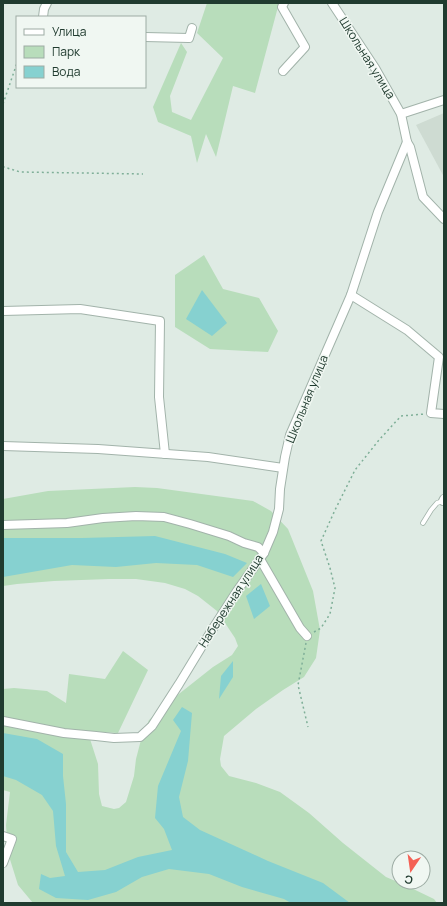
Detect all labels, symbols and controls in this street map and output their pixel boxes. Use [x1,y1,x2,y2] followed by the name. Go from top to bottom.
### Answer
[335,14,399,102] street label: Школьная улица
[16,16,146,88] legend
[52,23,86,40] text: Улица
[52,43,81,60] text: Парк
[52,63,80,80] text: Вода
[281,352,332,445] street label: Школьная улица
[194,551,267,651] street label: Набережная улица
[391,850,431,890] north arrow
[403,872,414,888] text: С

